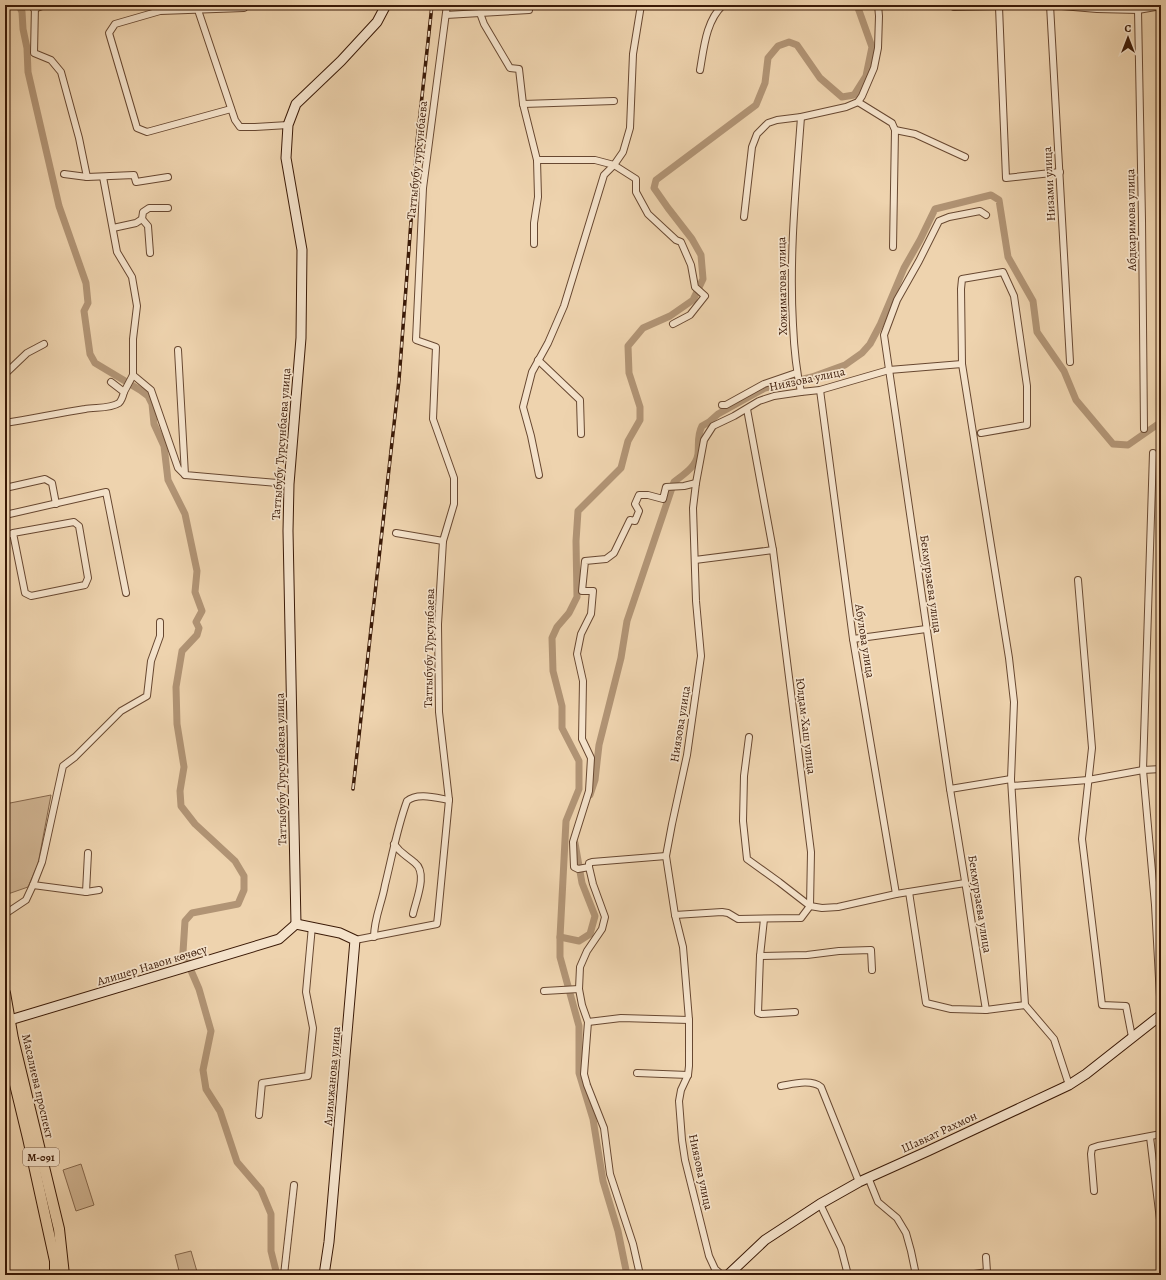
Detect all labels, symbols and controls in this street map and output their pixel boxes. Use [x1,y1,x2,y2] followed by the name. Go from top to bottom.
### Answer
[1108,18,1148,58] north arrow
[1125,21,1132,36] text: С
[403,100,431,220] street label: Таттыбубу турсунбаева
[1039,146,1059,222] street label: Низами улица
[1122,168,1140,272] street label: Абдкаримова улица
[773,236,791,335] street label: Хожиматова улица
[768,363,847,395] street label: Ниязова улица
[268,367,294,521] street label: Таттыбубу Турсунбаева улица
[916,534,946,635] street label: Бекмурзаева улица
[420,588,438,708] street label: Таттыбубу Турсунбаева
[851,602,879,680] street label: Абулова улица
[792,677,820,776] street label: Юлдам-Хаш улица
[666,684,694,763] street label: Ниязова улица
[272,692,290,845] street label: Таттыбубу Турсунбаева улица
[964,854,996,955] street label: Бекмурзаева улица
[94,941,209,990] street label: Алишер Навои көчөсү
[320,1025,344,1127] street label: Алимжанова улица
[18,1032,58,1140] street label: Масалиева проспект
[899,1107,980,1157] street label: Шавкат Рахмон
[685,1133,717,1212] street label: Ниязова улица
[23,1148,59,1166] road number: М-091

